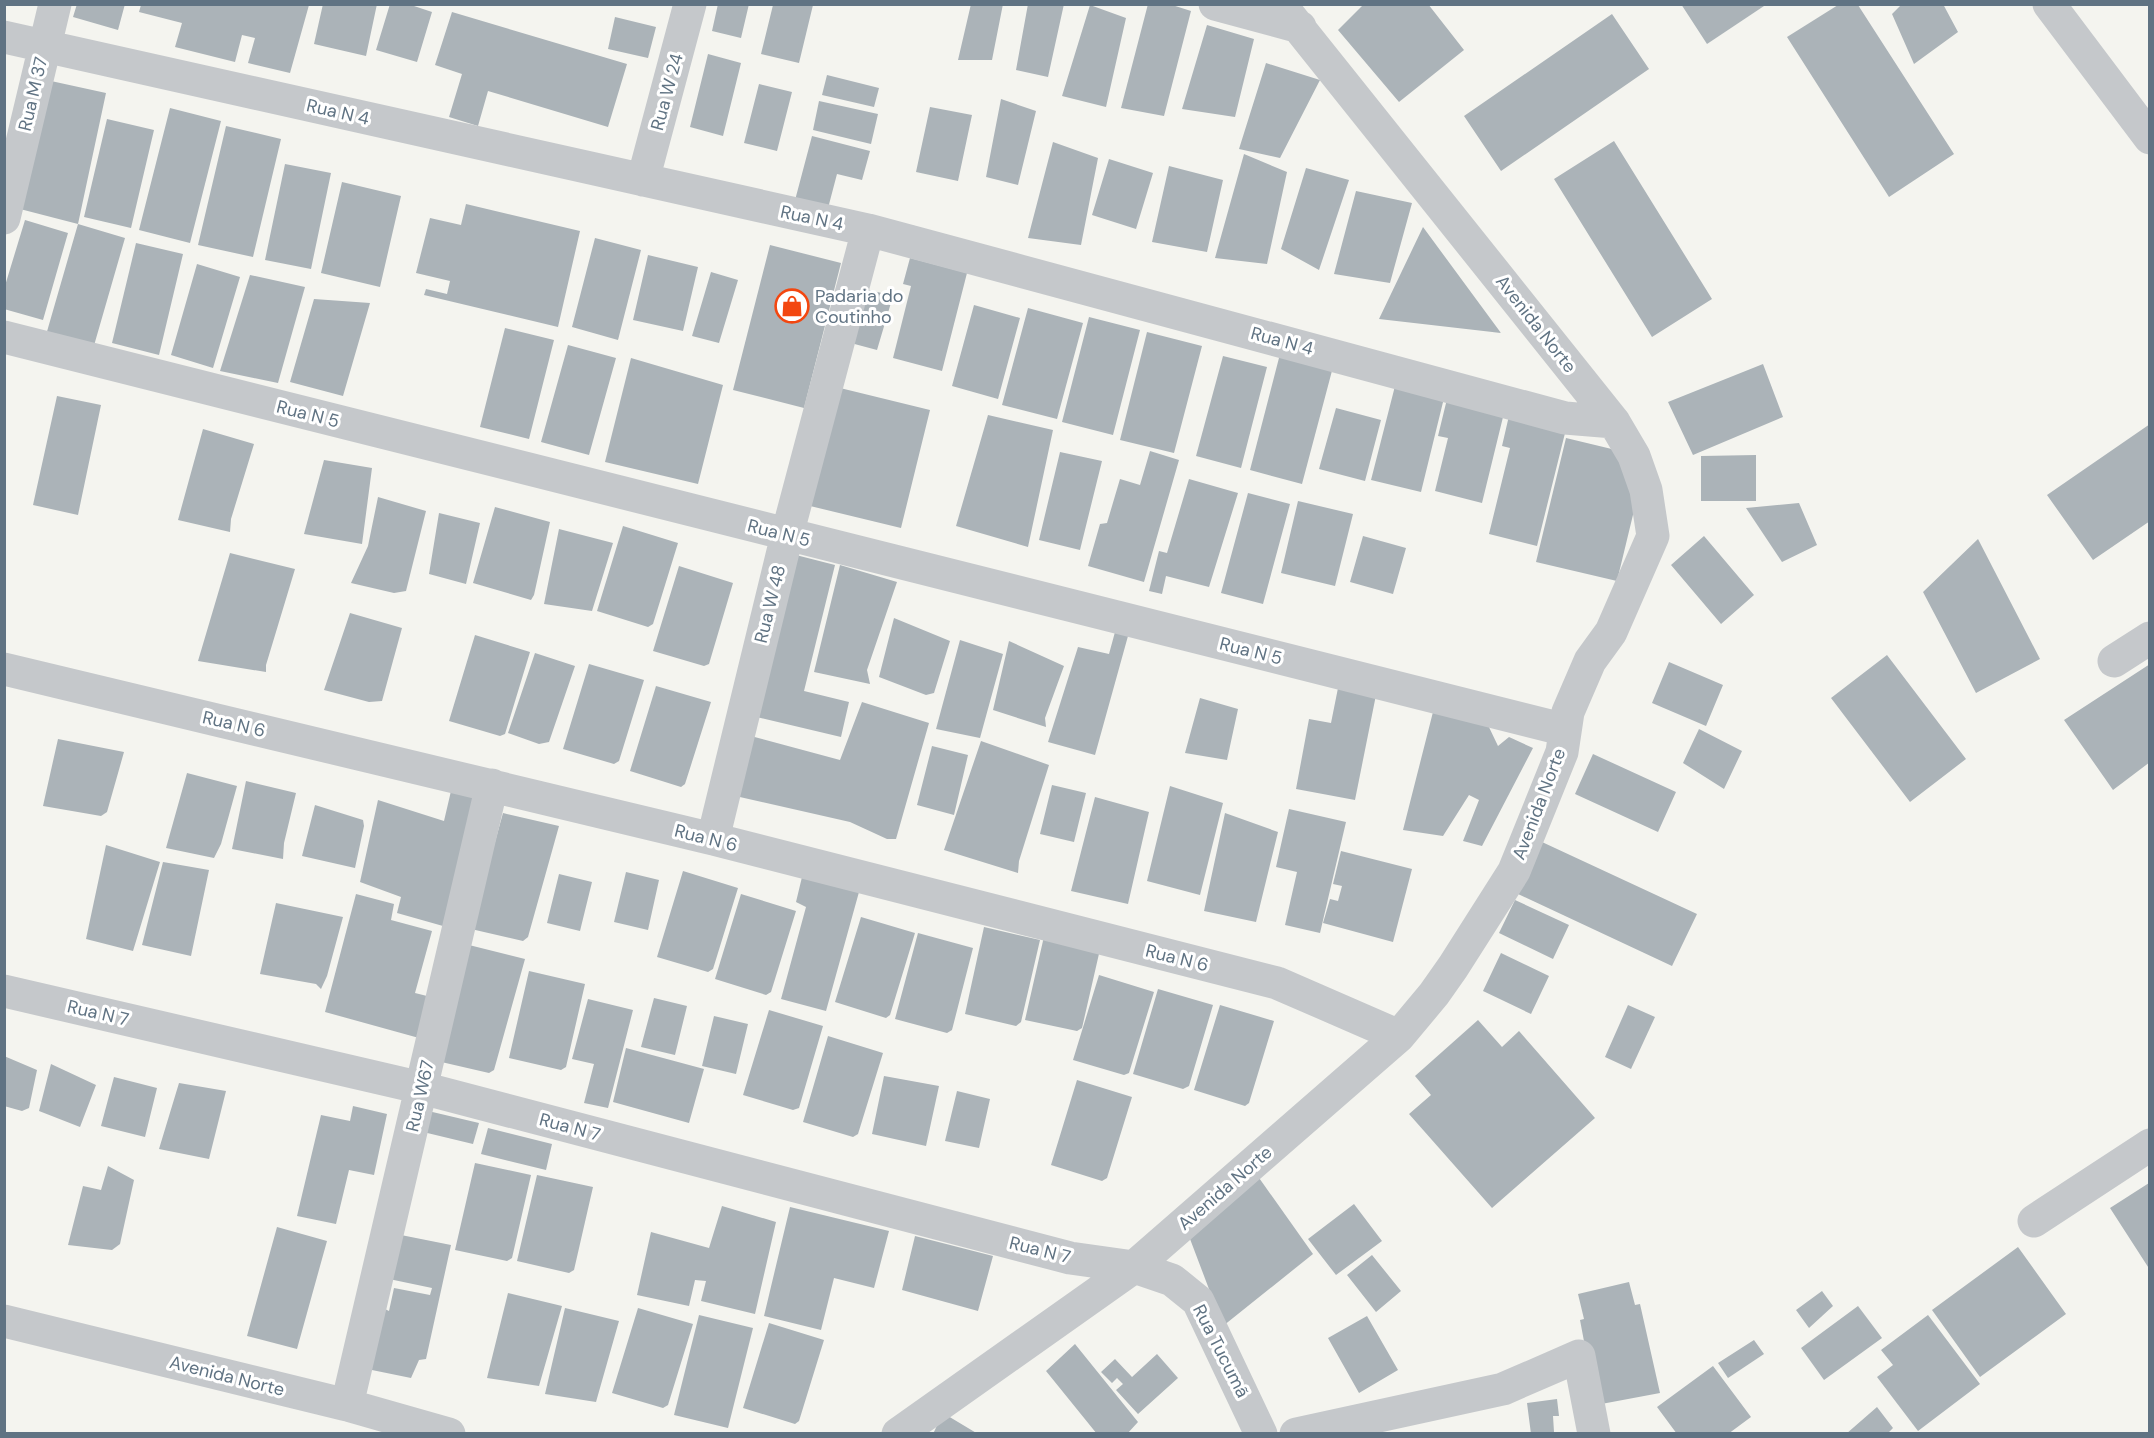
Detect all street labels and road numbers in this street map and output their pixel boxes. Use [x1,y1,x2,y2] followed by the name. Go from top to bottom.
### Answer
[645,51,689,133] street label: Rua W 24
[13,55,53,133] street label: Rua M 37
[304,93,372,131] street label: Rua N 4
[778,200,846,236] street label: Rua N 4
[1490,270,1582,378] street label: Avenida Norte
[1248,321,1316,361] street label: Rua N 4
[274,395,342,433] street label: Rua N 5
[745,514,813,552] street label: Rua N 5
[749,562,791,646] street label: Rua W 48
[1217,632,1285,670] street label: Rua N 5
[200,705,268,743] street label: Rua N 6
[1507,745,1571,863] street label: Avenida Norte
[672,819,740,857] street label: Rua N 6
[1143,939,1211,977] street label: Rua N 6
[65,994,131,1032] street label: Rua N 7
[400,1058,440,1134] street label: Rua W67
[537,1107,603,1147] street label: Rua N 7
[1173,1140,1277,1236] street label: Avenida Norte
[1007,1231,1073,1269] street label: Rua N 7
[1187,1300,1255,1402] street label: Rua Tucumã
[167,1350,287,1402] street label: Avenida Norte

